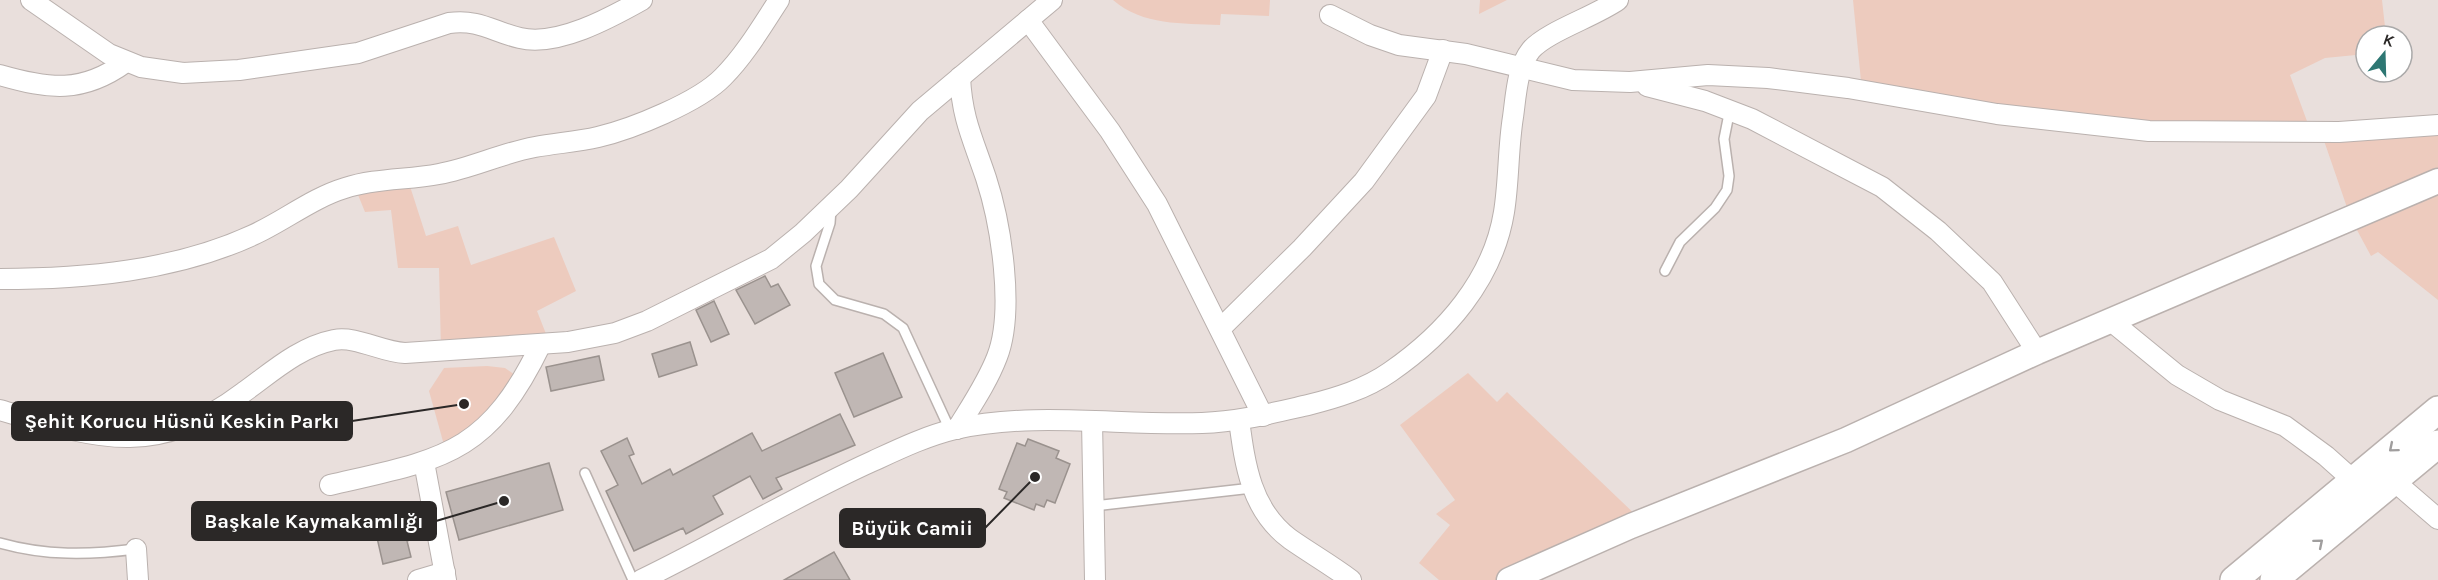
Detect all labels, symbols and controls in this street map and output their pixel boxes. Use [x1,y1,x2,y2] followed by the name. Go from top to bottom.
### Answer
[2354,24,2414,84] north arrow
[2381,30,2397,51] text: K
[12,402,352,440] callout: Şehit Korucu Hüsnü Keskin Parkı
[24,410,340,433] text: Şehit Korucu Hüsnü Keskin Parkı
[2389,441,2400,452] one-way arrow
[192,502,436,540] callout: Başkale Kaymakamlığı
[840,509,985,547] callout: Büyük Camii
[204,510,424,533] text: Başkale Kaymakamlığı
[851,517,973,540] text: Büyük Camii
[2312,539,2323,550] one-way arrow

